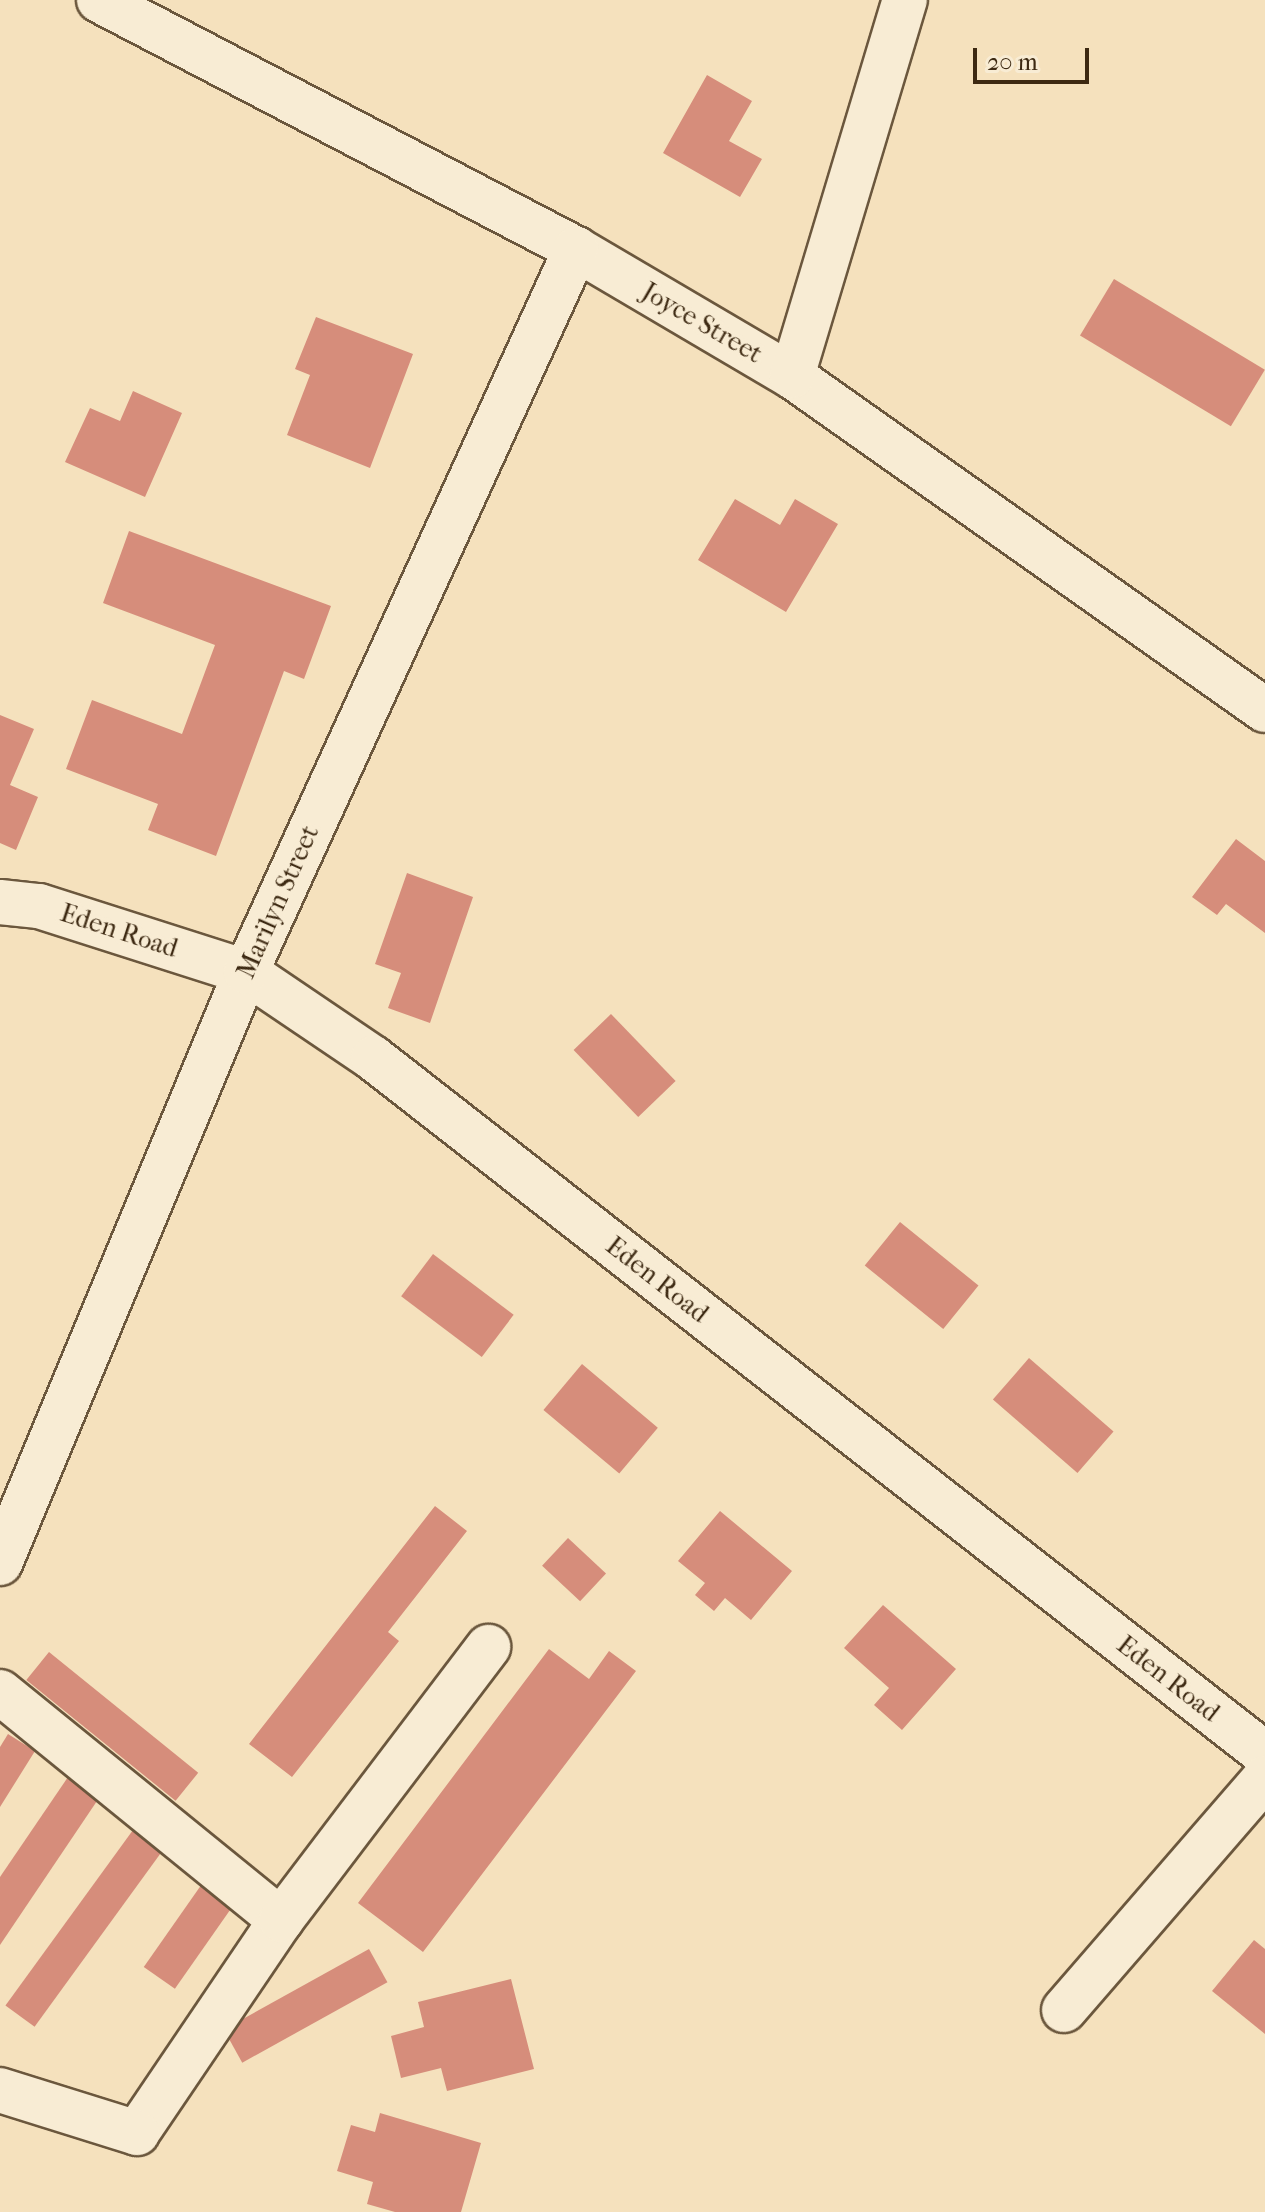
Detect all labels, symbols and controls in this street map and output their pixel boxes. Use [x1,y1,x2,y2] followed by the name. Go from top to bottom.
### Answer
[977,32,1093,82] scale bar
[987,48,1038,76] text: 20 m
[636,276,768,370] street label: Joyce Street
[230,821,326,983] street label: Marilyn Street
[56,897,182,965] street label: Eden Road
[600,1230,714,1330] street label: Eden Road
[1111,1629,1225,1729] street label: Eden Road

